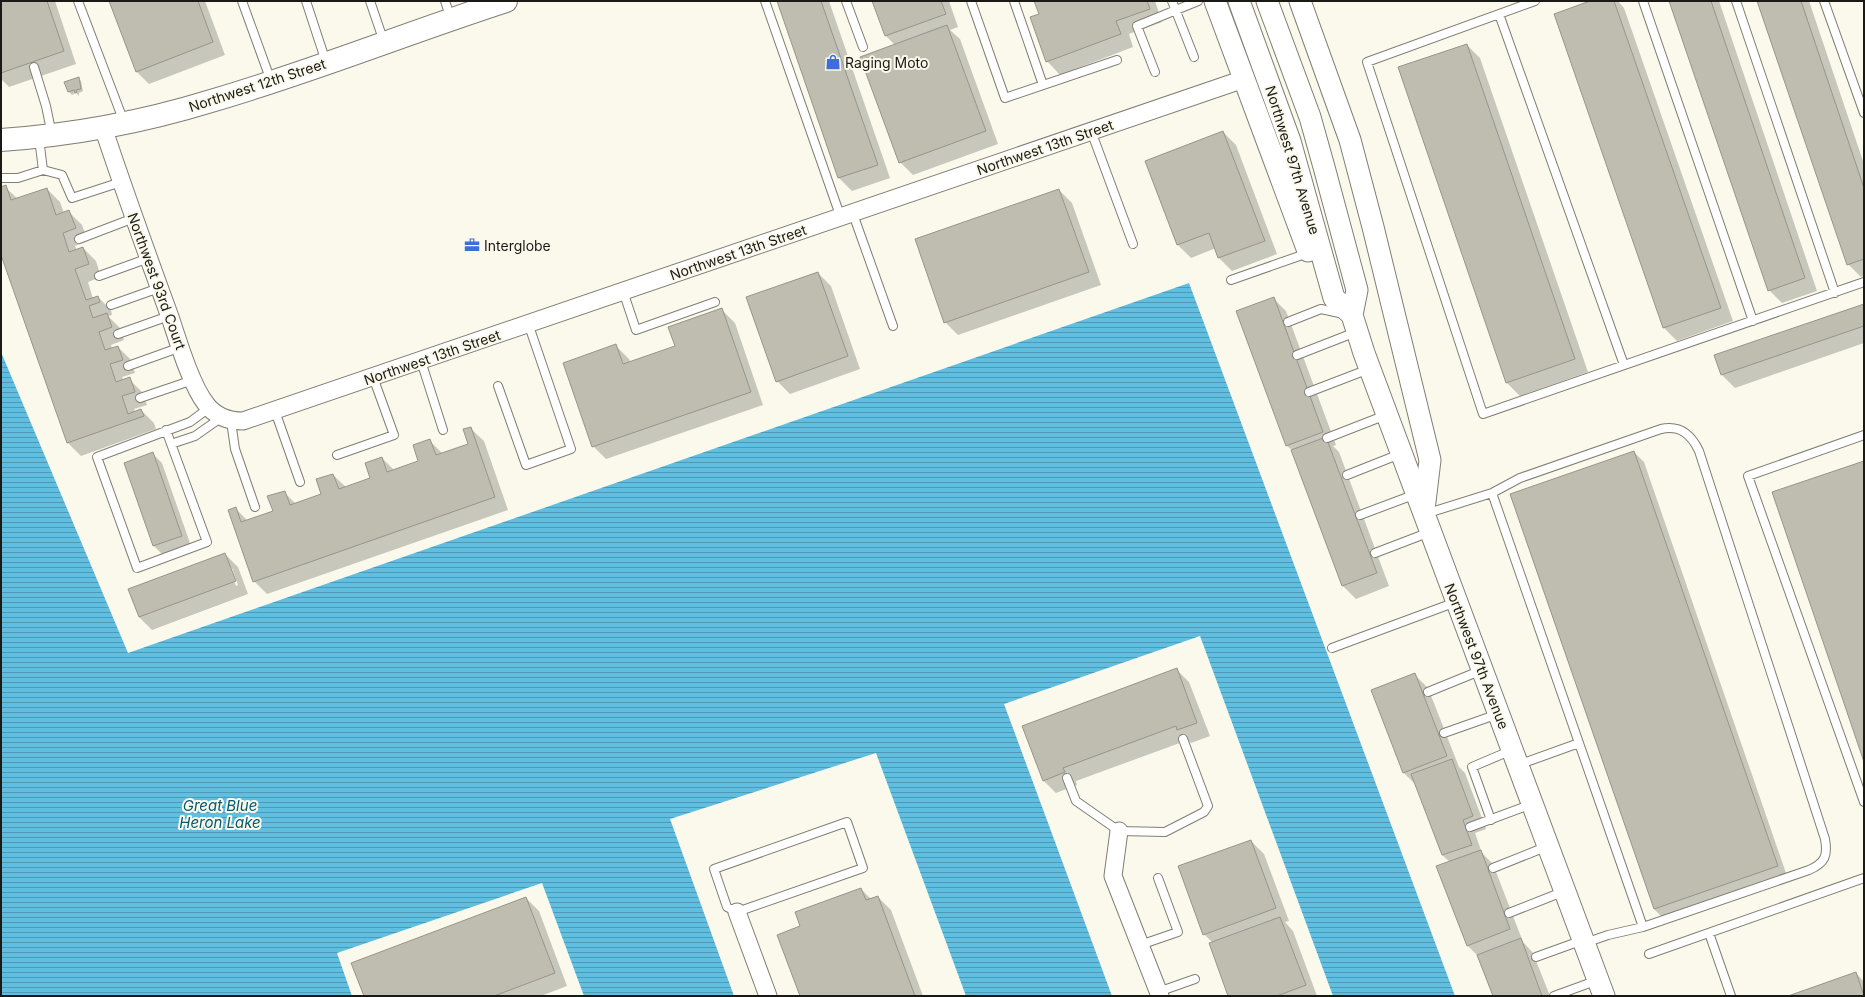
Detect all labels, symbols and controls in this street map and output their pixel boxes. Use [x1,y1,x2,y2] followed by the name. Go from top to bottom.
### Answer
[824,53,842,71] shop icon: Raging Moto
[845,54,928,71] place label: Raging Moto
[186,55,328,115] street label: Northwest 12th Street
[1262,83,1324,237] street label: Northwest 97th Avenue
[975,116,1116,178] street label: Northwest 13th Street
[124,210,190,352] street label: Northwest 93rd Court
[668,221,809,283] street label: Northwest 13th Street
[463,236,481,254] office icon: Interglobe
[484,237,551,254] place label: Interglobe
[362,326,503,388] street label: Northwest 13th Street
[1441,581,1513,731] street label: Northwest 97th Avenue
[179,796,261,832] water label: Great Blue Heron Lake

